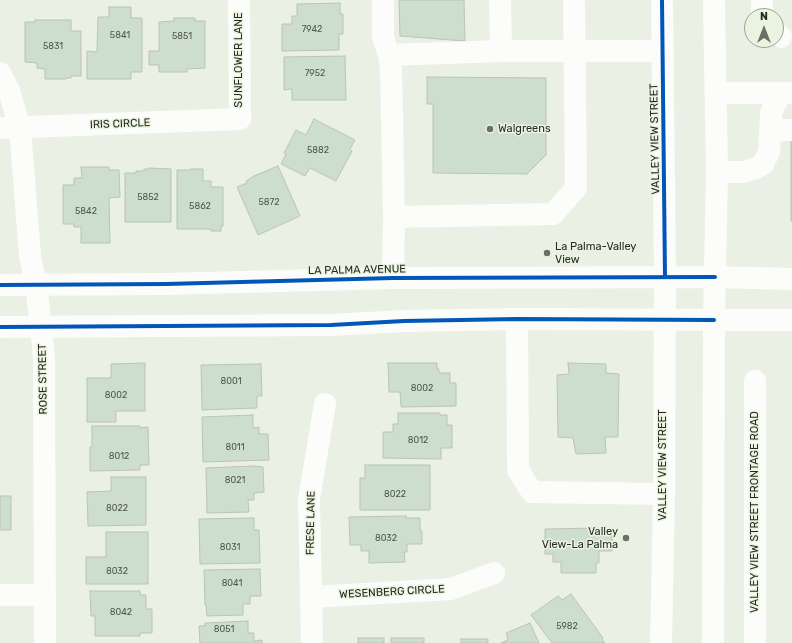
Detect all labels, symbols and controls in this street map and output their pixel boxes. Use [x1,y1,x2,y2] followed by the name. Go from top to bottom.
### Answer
[744,8,784,48] north arrow
[760,10,768,23] text: N
[232,12,246,108] street label: SUNFLOWER LANE
[302,24,322,34] house number: 7942
[110,30,130,40] house number: 5841
[172,31,192,41] house number: 5851
[43,41,63,51] house number: 5831
[305,68,325,78] house number: 7952
[647,83,663,195] street label: VALLEY VIEW STREET
[90,116,150,132] street label: IRIS CIRCLE
[498,122,551,136] place label: Walgreens
[485,124,495,134] marker: Walgreens
[307,145,329,155] house number: 5882
[137,192,159,202] house number: 5852
[259,197,279,207] house number: 5872
[189,201,211,211] house number: 5862
[75,206,97,216] house number: 5842
[555,240,636,266] place label: La Palma-Valley View
[542,248,552,258] marker: La Palma-Valley View
[308,263,406,277] street label: LA PALMA AVENUE
[36,343,50,415] street label: ROSE STREET
[220,376,242,386] house number: 8001
[411,383,433,393] house number: 8002
[105,390,127,400] house number: 8002
[656,409,670,521] street label: VALLEY VIEW STREET
[748,411,762,613] street label: VALLEY VIEW STREET FRONTAGE ROAD
[408,435,428,445] house number: 8012
[225,442,245,452] house number: 8011
[109,451,129,461] house number: 8012
[225,475,245,485] house number: 8021
[384,489,406,499] house number: 8022
[304,491,318,555] street label: FRESE LANE
[106,503,128,513] house number: 8022
[542,525,618,551] place label: Valley View-La Palma
[375,533,397,543] house number: 8032
[621,533,631,543] marker: Valley View-La Palma
[220,542,240,552] house number: 8031
[106,566,128,576] house number: 8032
[222,578,242,588] house number: 8041
[339,583,445,601] street label: WESENBERG CIRCLE
[110,607,132,617] house number: 8042
[556,621,578,631] house number: 5982
[214,624,234,634] house number: 8051

